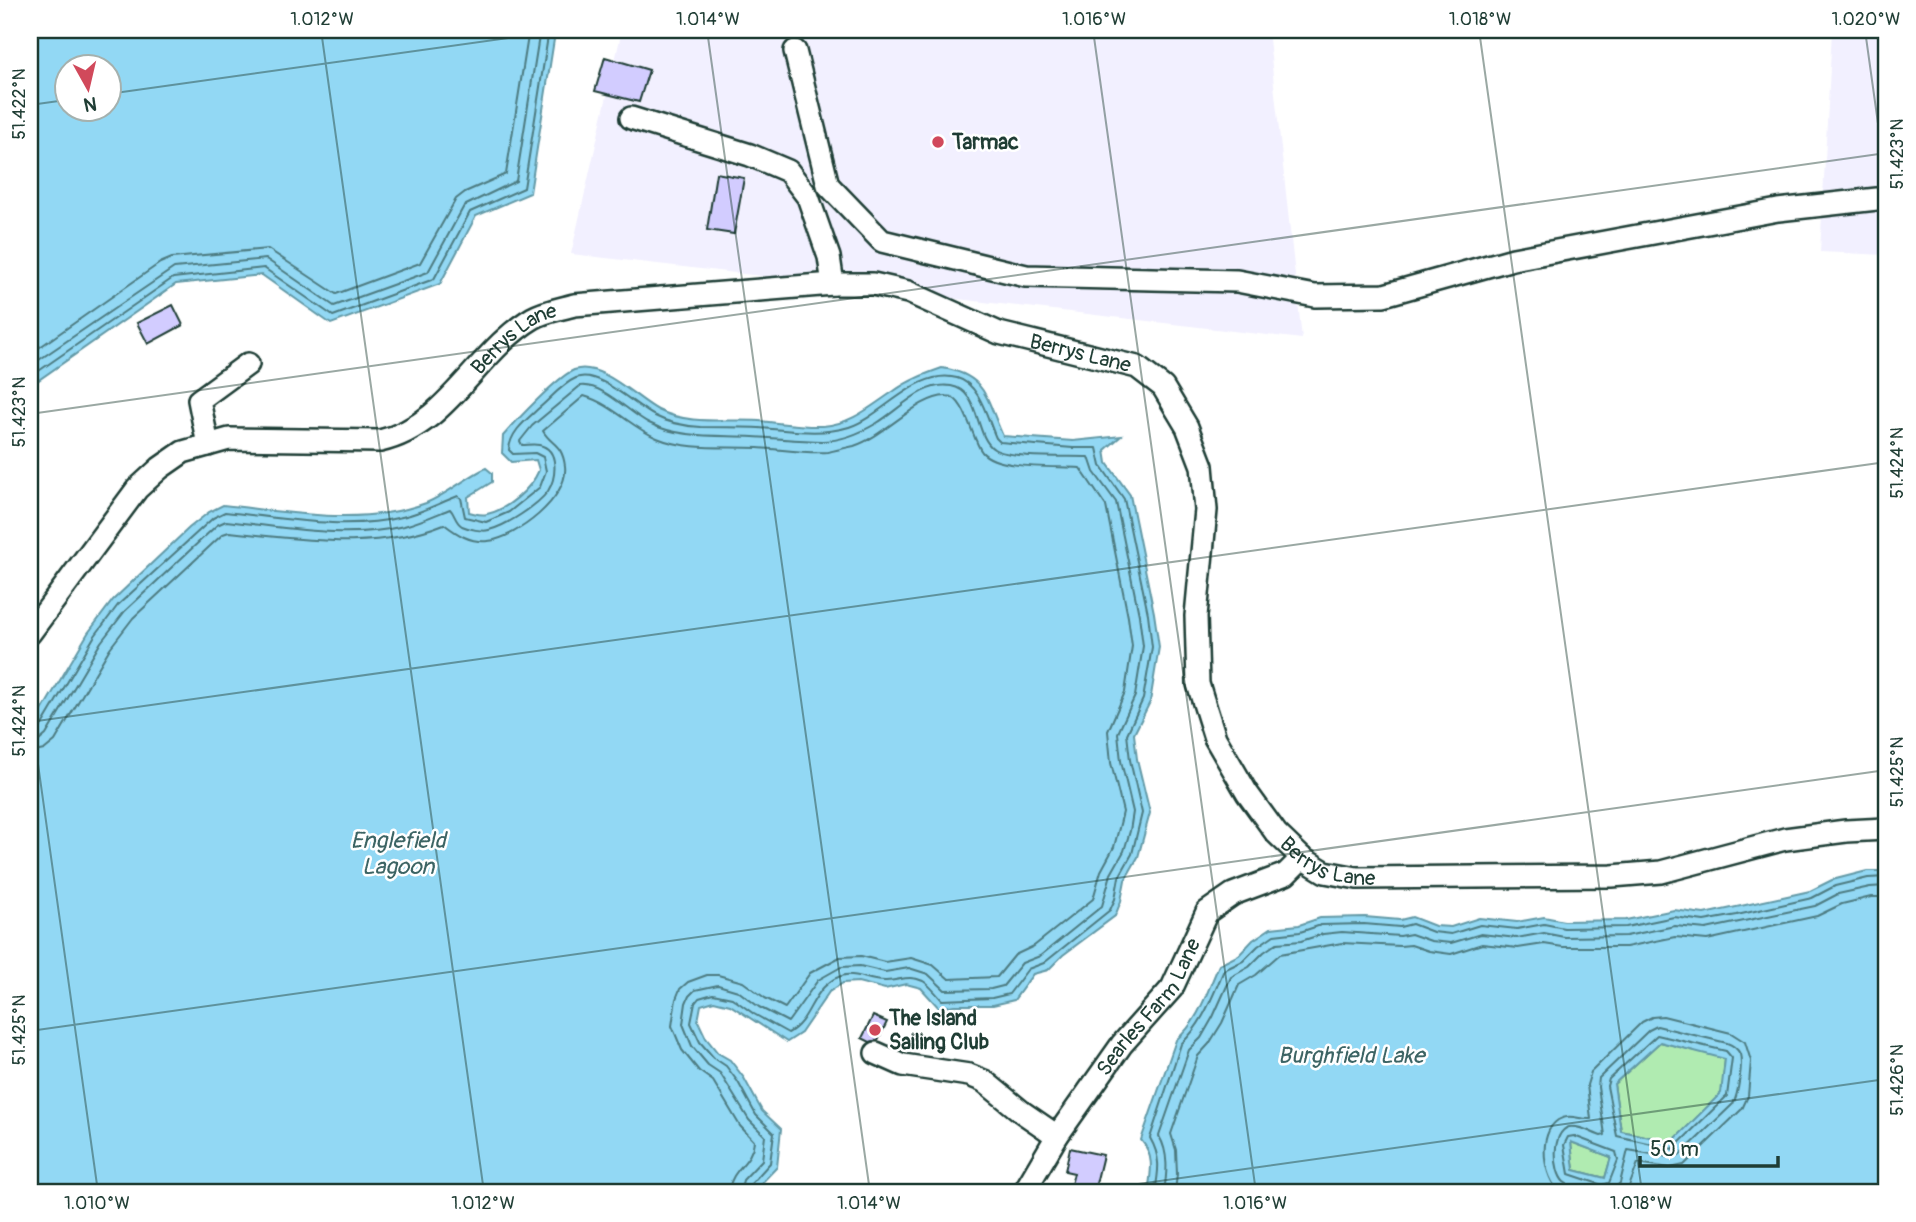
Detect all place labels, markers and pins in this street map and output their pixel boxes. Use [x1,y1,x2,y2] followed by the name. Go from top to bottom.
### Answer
[951,129,1019,156] place label: Tarmac
[930,134,946,150] marker: Tarmac
[888,1005,989,1056] place label: The Island Sailing Club
[867,1022,883,1038] marker: The Island Sailing Club

